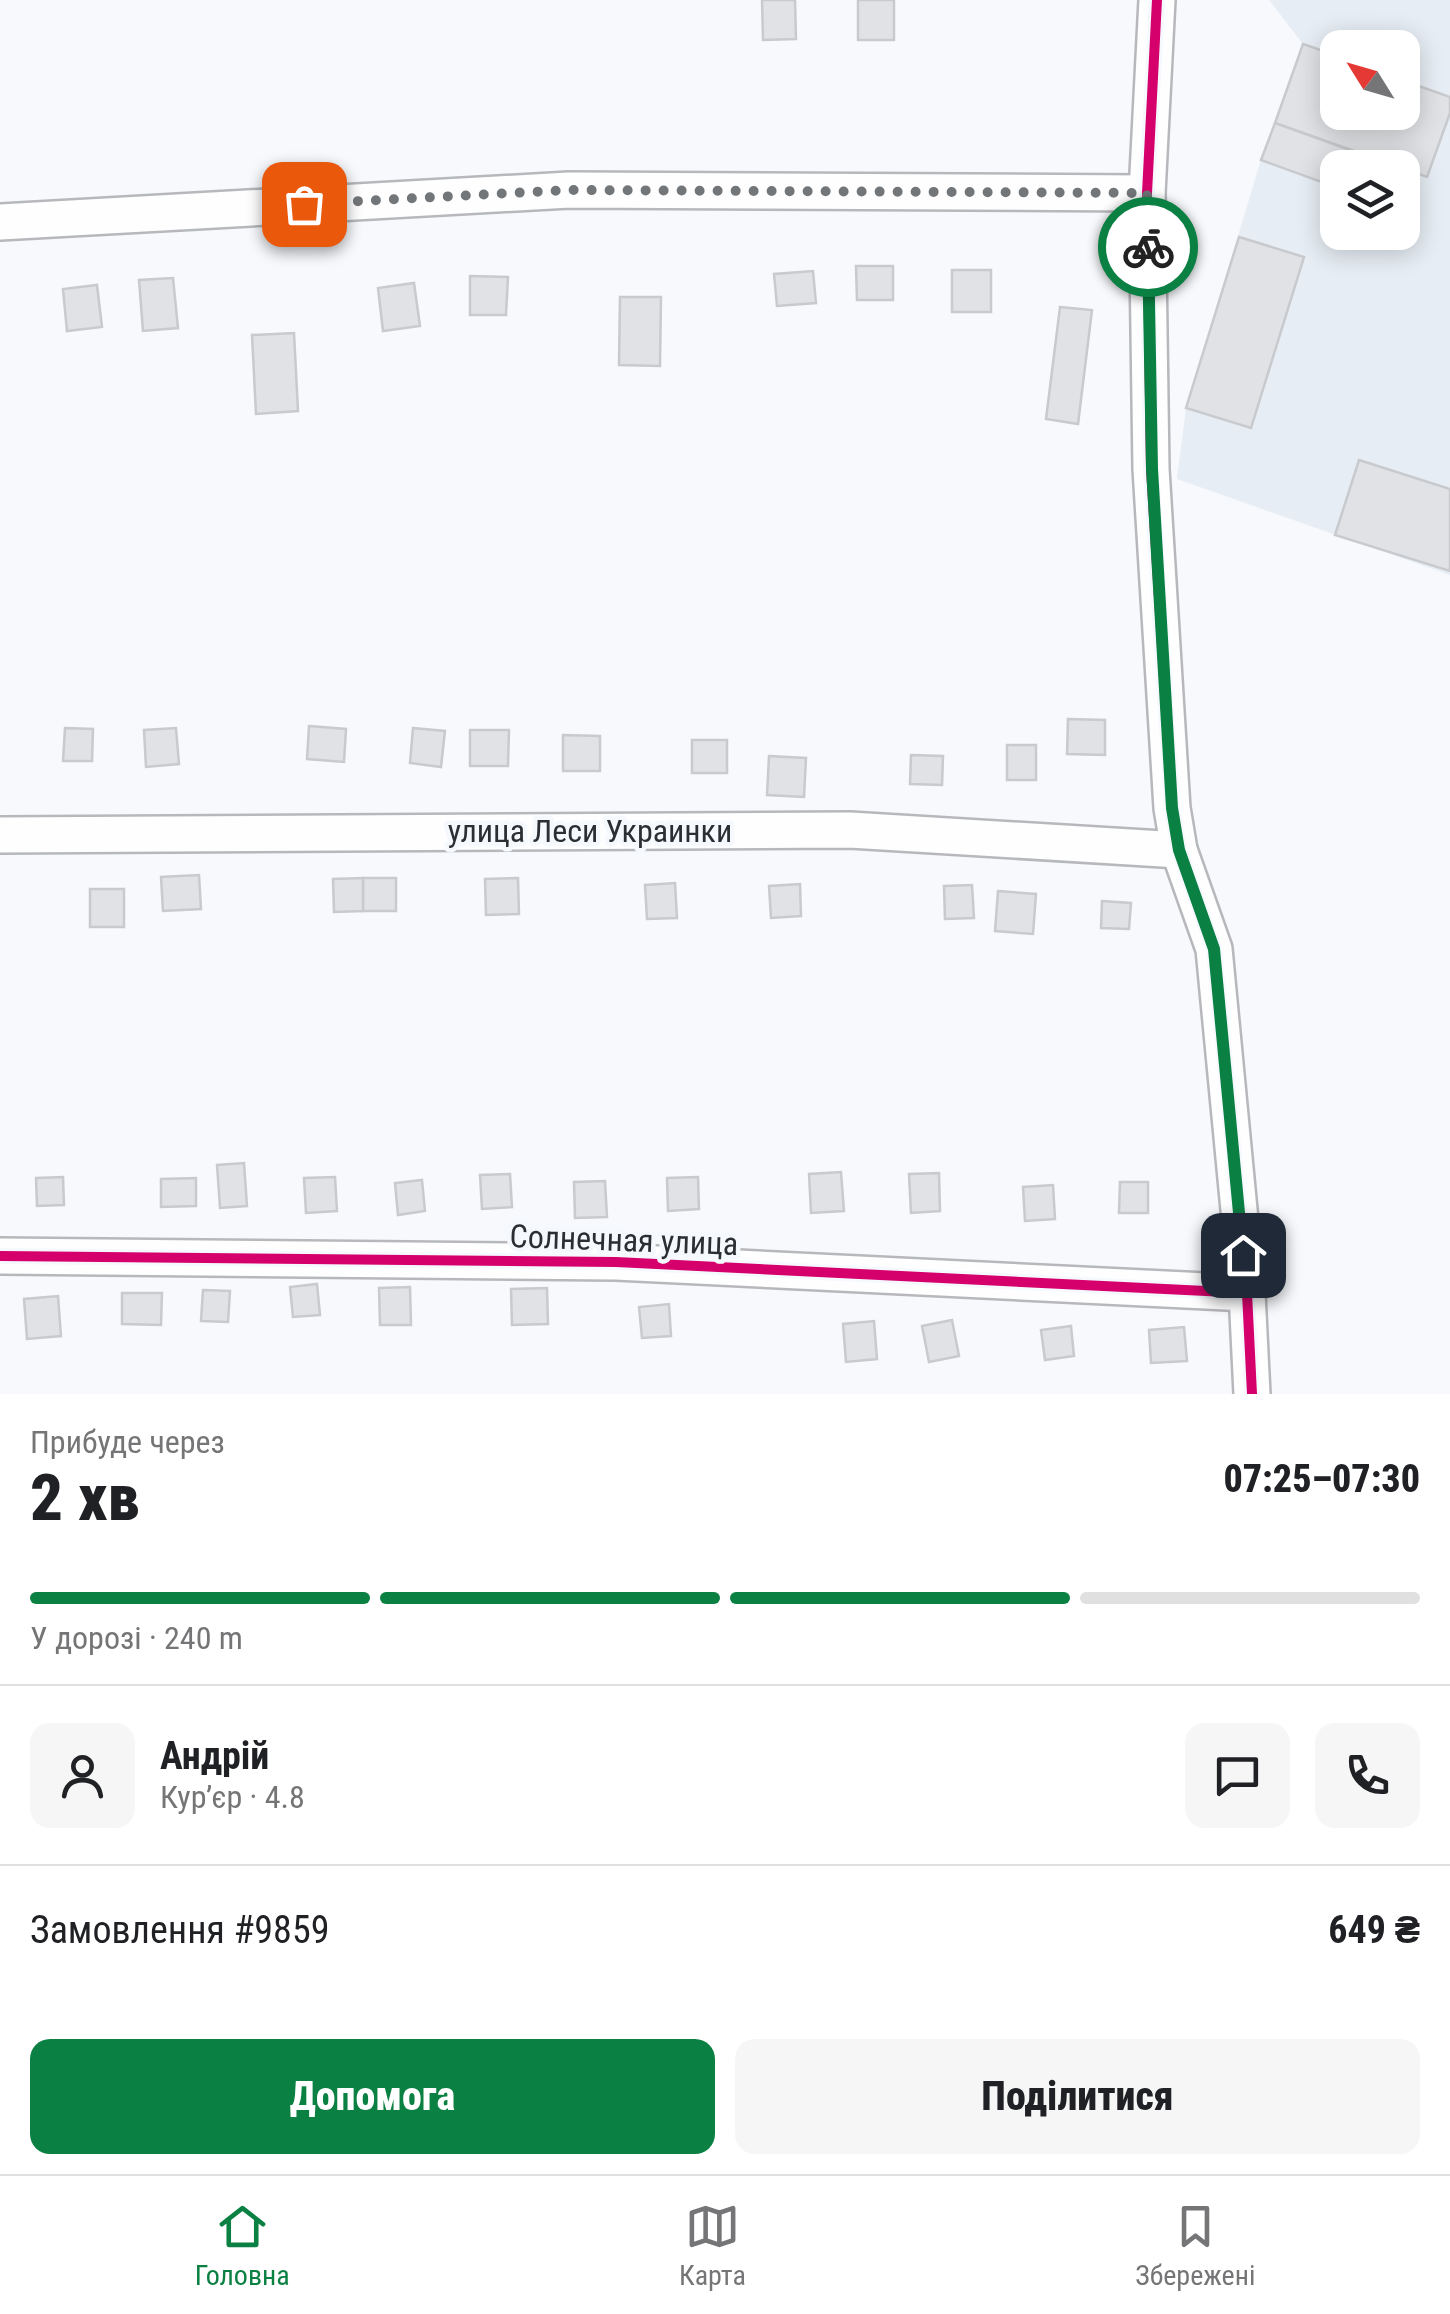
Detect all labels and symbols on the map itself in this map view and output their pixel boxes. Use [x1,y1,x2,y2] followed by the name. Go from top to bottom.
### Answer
[1320,30,1420,130] north arrow
[262,162,347,247] pin
[1098,197,1198,297] courier
[448,812,732,850] street label: улица Леси Украинки
[1201,1213,1286,1298] pin
[509,1217,739,1263] street label: Солнечная улица

